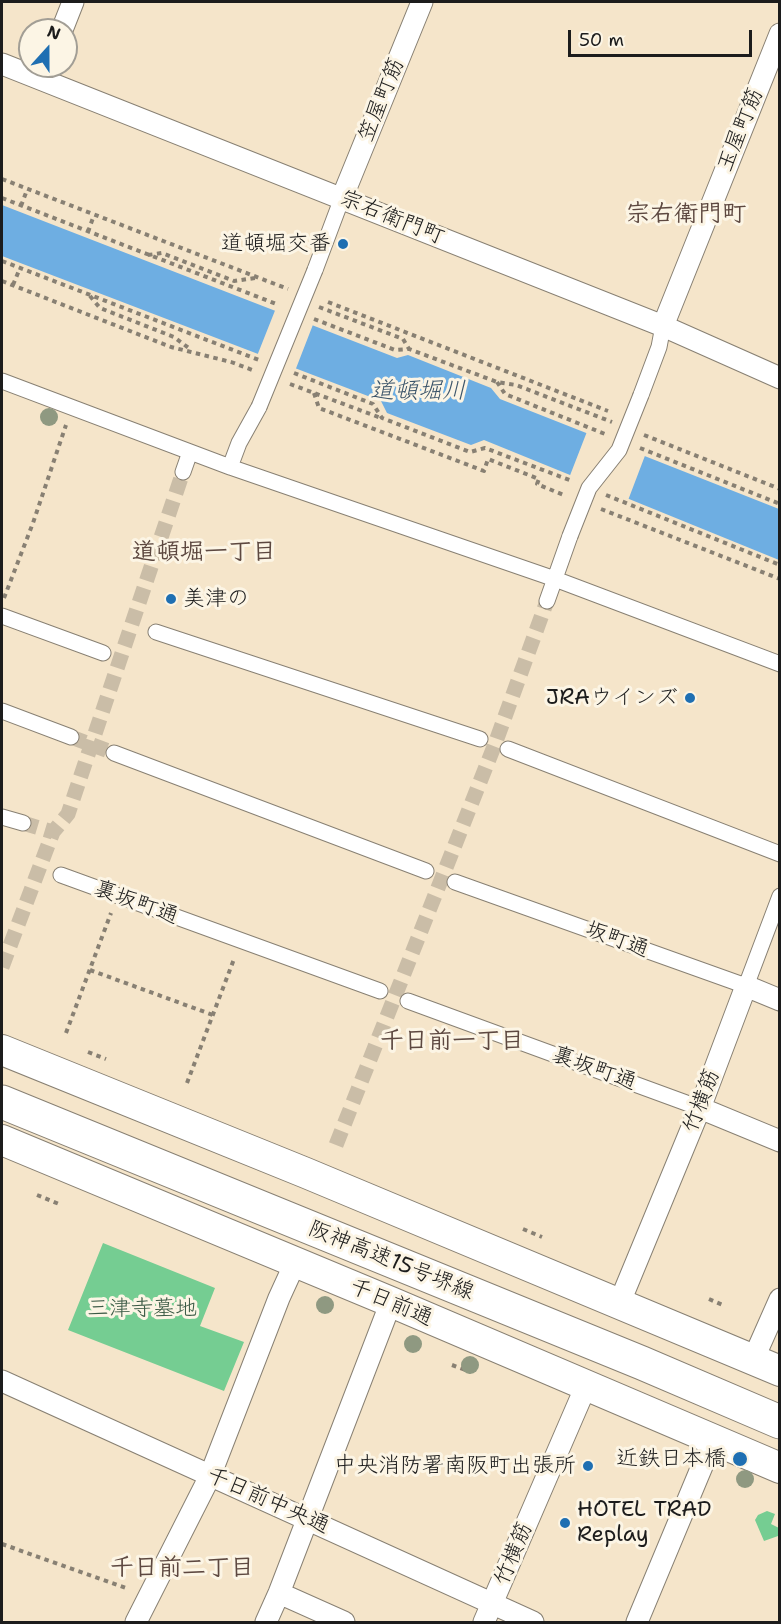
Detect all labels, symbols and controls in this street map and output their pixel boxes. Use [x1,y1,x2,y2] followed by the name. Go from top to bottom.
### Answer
[18,18,78,78] north arrow
[571,18,756,56] scale bar
[44,21,64,45] text: N
[579,28,624,52] text: 50 m
[353,54,411,146] street label: 笠屋町筋
[712,84,770,176] street label: 玉屋町筋
[336,185,448,251] street label: 宗右衛門町
[626,201,746,229] district label: 宗右衛門町
[221,231,331,257] place label: 道頓堀交番
[336,237,350,251] marker: 道頓堀交番
[370,378,466,406] water label: 道頓堀川
[132,539,276,567] district label: 道頓堀一丁目
[183,586,249,612] place label: 美津の
[164,592,178,606] marker: 美津の
[546,685,678,711] place label: JRAウインズ
[683,691,697,705] marker: JRAウインズ
[90,876,182,930] street label: 裏坂町通
[581,916,653,964] street label: 坂町通
[380,1028,524,1056] district label: 千日前一丁目
[548,1042,640,1096] street label: 裏坂町通
[678,1065,726,1137] street label: 竹横筋
[304,1216,478,1306] street label: 阪神高速15号堺線
[345,1274,437,1332] street label: 千日前通
[87,1296,197,1322] park label: 三津寺墓地
[616,1446,726,1472] place label: 近鉄日本橋
[731,1450,749,1468] marker: 近鉄日本橋
[334,1453,576,1479] place label: 中央消防署南阪町出張所
[581,1459,595,1473] marker: 中央消防署南阪町出張所
[202,1462,334,1540] street label: 千日前中央通
[577,1497,712,1548] place label: HOTEL TRAD Replay
[558,1516,572,1530] marker: HOTEL TRAD Replay
[489,1518,539,1590] street label: 竹横筋
[110,1555,254,1583] district label: 千日前二丁目

